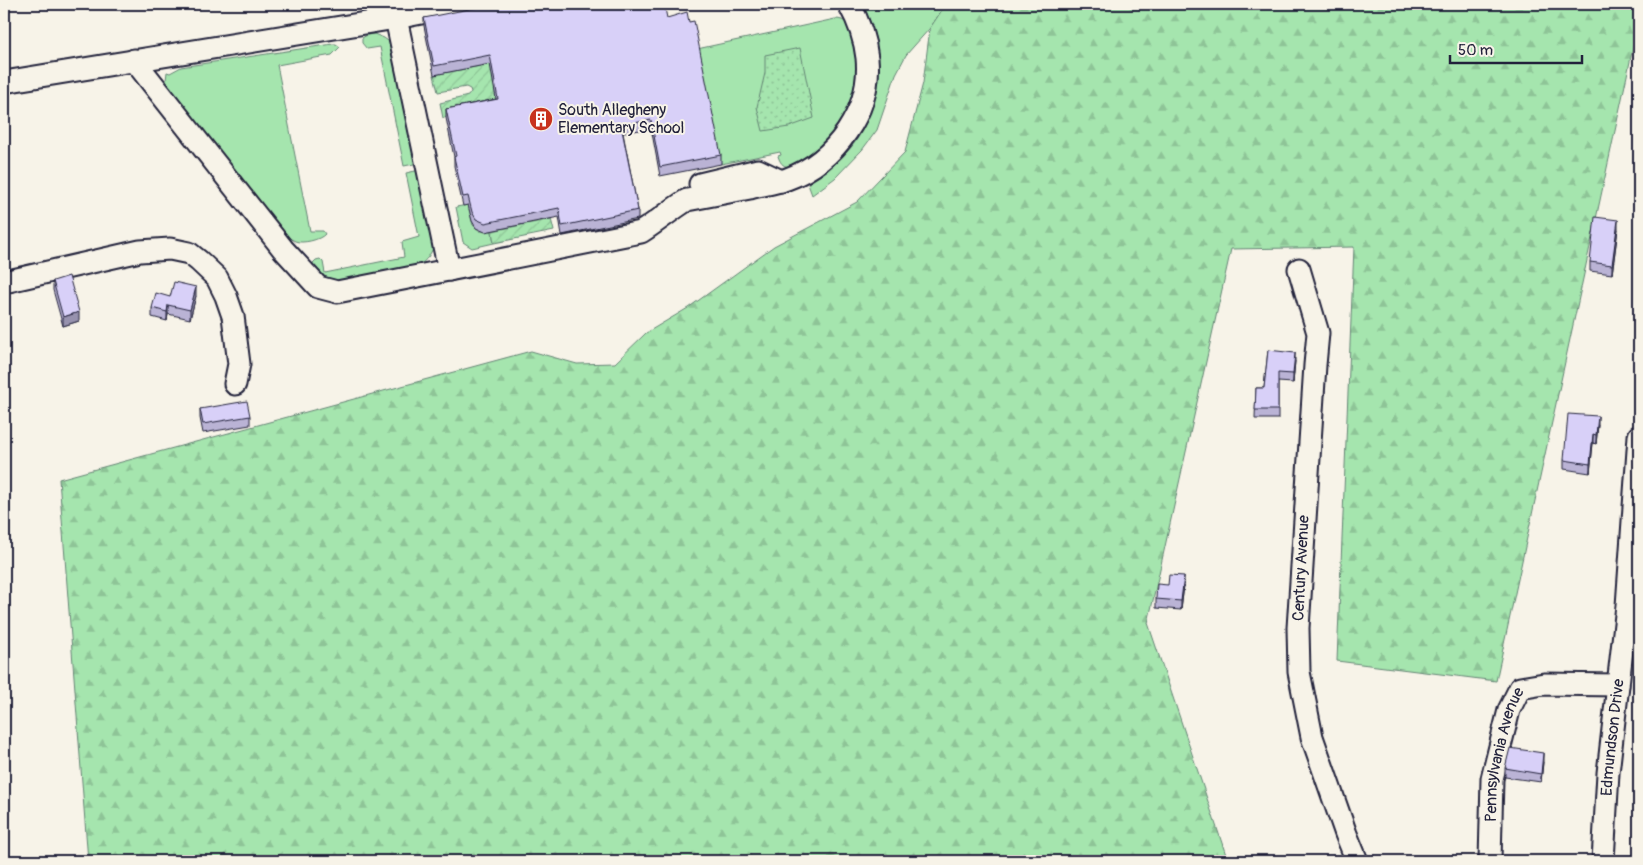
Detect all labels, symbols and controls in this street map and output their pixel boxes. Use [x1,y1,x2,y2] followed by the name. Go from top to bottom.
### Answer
[1450,32,1583,64] scale bar
[1458,41,1493,60] text: 50 m
[558,100,684,138] place label: South Allegheny Elementary School
[528,106,554,132] building icon: South Allegheny Elementary School
[1288,514,1314,621] street label: Century Avenue
[1597,678,1629,797] street label: Edmundson Drive
[1481,684,1529,822] street label: Pennsylvania Avenue

